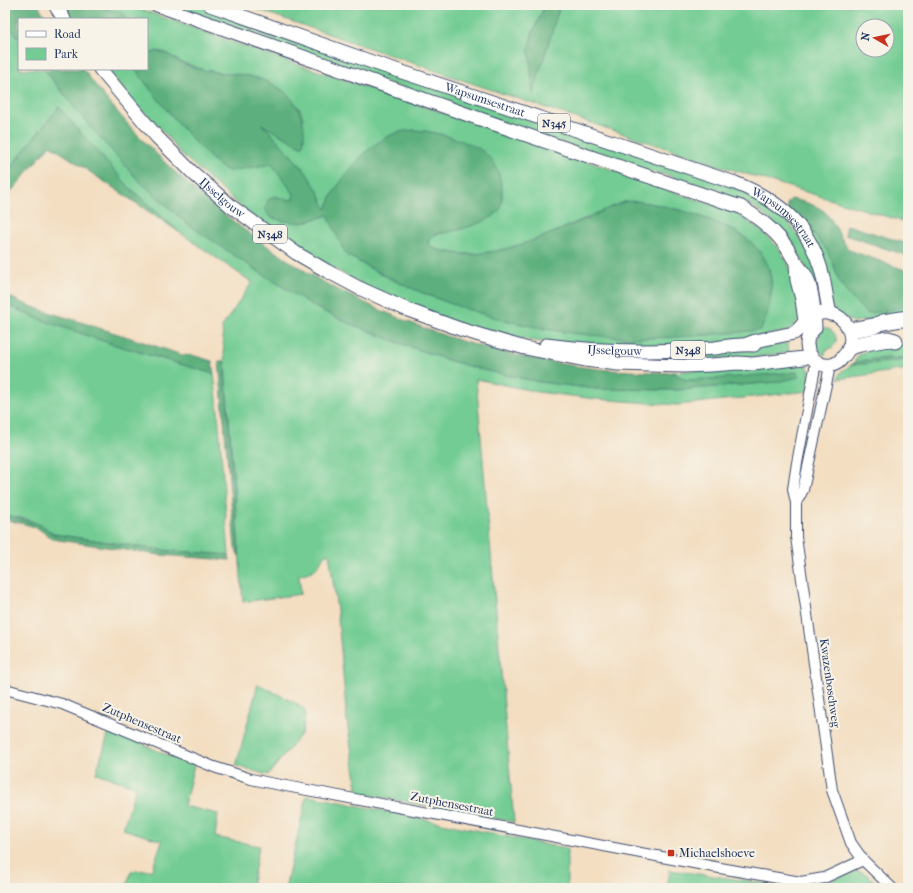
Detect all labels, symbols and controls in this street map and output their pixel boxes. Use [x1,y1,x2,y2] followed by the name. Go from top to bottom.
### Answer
[18,18,148,70] legend
[855,18,895,58] north arrow
[54,27,81,41] text: Road
[859,31,873,42] text: N
[54,47,79,61] text: Park
[442,79,528,120] street label: Wapsumsestraat
[538,114,570,132] road number: N345
[197,175,248,222] street label: IJsselgouw
[748,184,819,251] street label: Wapsumsestraat
[253,225,287,243] road number: N348
[671,341,705,359] road number: N348
[587,342,643,358] street label: IJsselgouw
[817,637,843,729] street label: Kwazenboschweg
[100,700,184,746] street label: Zutphensestraat
[409,789,496,819] street label: Zutphensestraat
[679,846,755,860] place label: Michaelshoeve
[666,848,676,858] marker: Michaelshoeve

